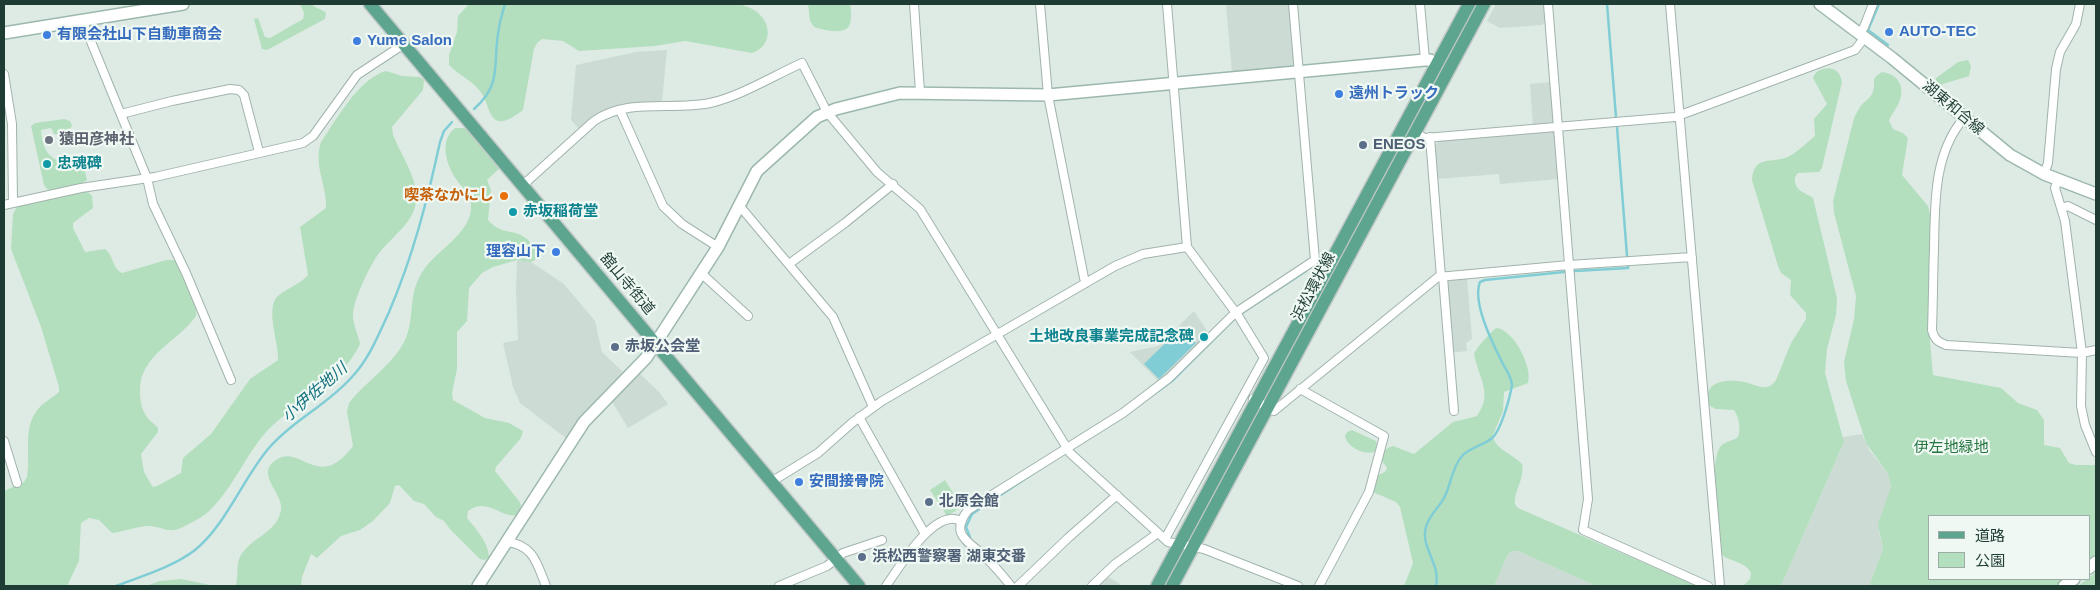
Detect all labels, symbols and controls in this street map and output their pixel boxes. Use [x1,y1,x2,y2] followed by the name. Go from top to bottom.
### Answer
[1899,23,1976,41] place label: AUTO-TEC
[57,26,222,44] place label: 有限会社山下自動車商会
[1883,26,1895,38] marker: AUTO-TEC
[41,29,53,41] marker: 有限会社山下自動車商会
[367,32,452,50] place label: Yume Salon
[351,35,363,47] marker: Yume Salon
[1918,77,1988,139] street label: 湖東和合線
[1349,85,1439,103] place label: 遠州トラック
[1333,88,1345,100] marker: 遠州トラック
[59,131,134,149] place label: 猿田彦神社
[43,134,55,146] marker: 猿田彦神社
[1373,136,1426,154] place label: ENEOS
[1357,139,1369,151] marker: ENEOS
[57,155,102,173] place label: 忠魂碑
[41,158,53,170] marker: 忠魂碑
[404,187,494,205] place label: 喫茶なかにし
[498,190,510,202] marker: 喫茶なかにし
[523,203,598,221] place label: 赤坂稲荷堂
[507,206,519,218] marker: 赤坂稲荷堂
[486,243,546,261] place label: 理容山下
[550,246,562,258] marker: 理容山下
[596,249,658,319] street label: 舘山寺街道
[1288,250,1340,324] street label: 浜松環状線
[1029,328,1194,346] place label: 土地改良事業完成記念碑
[1198,331,1210,343] marker: 土地改良事業完成記念碑
[625,338,700,356] place label: 赤坂公会堂
[609,341,621,353] marker: 赤坂公会堂
[279,360,351,426] water label: 小伊佐地川
[1914,439,1988,457] park label: 伊左地緑地
[809,473,884,491] place label: 安間接骨院
[793,476,805,488] marker: 安間接骨院
[939,493,999,511] place label: 北原会館
[923,496,935,508] marker: 北原会館
[1928,515,2090,580] legend
[1975,527,2005,544] text: 道路
[872,548,1026,566] place label: 浜松西警察署 湖東交番
[856,551,868,563] marker: 浜松西警察署 湖東交番
[1975,552,2005,569] text: 公園

